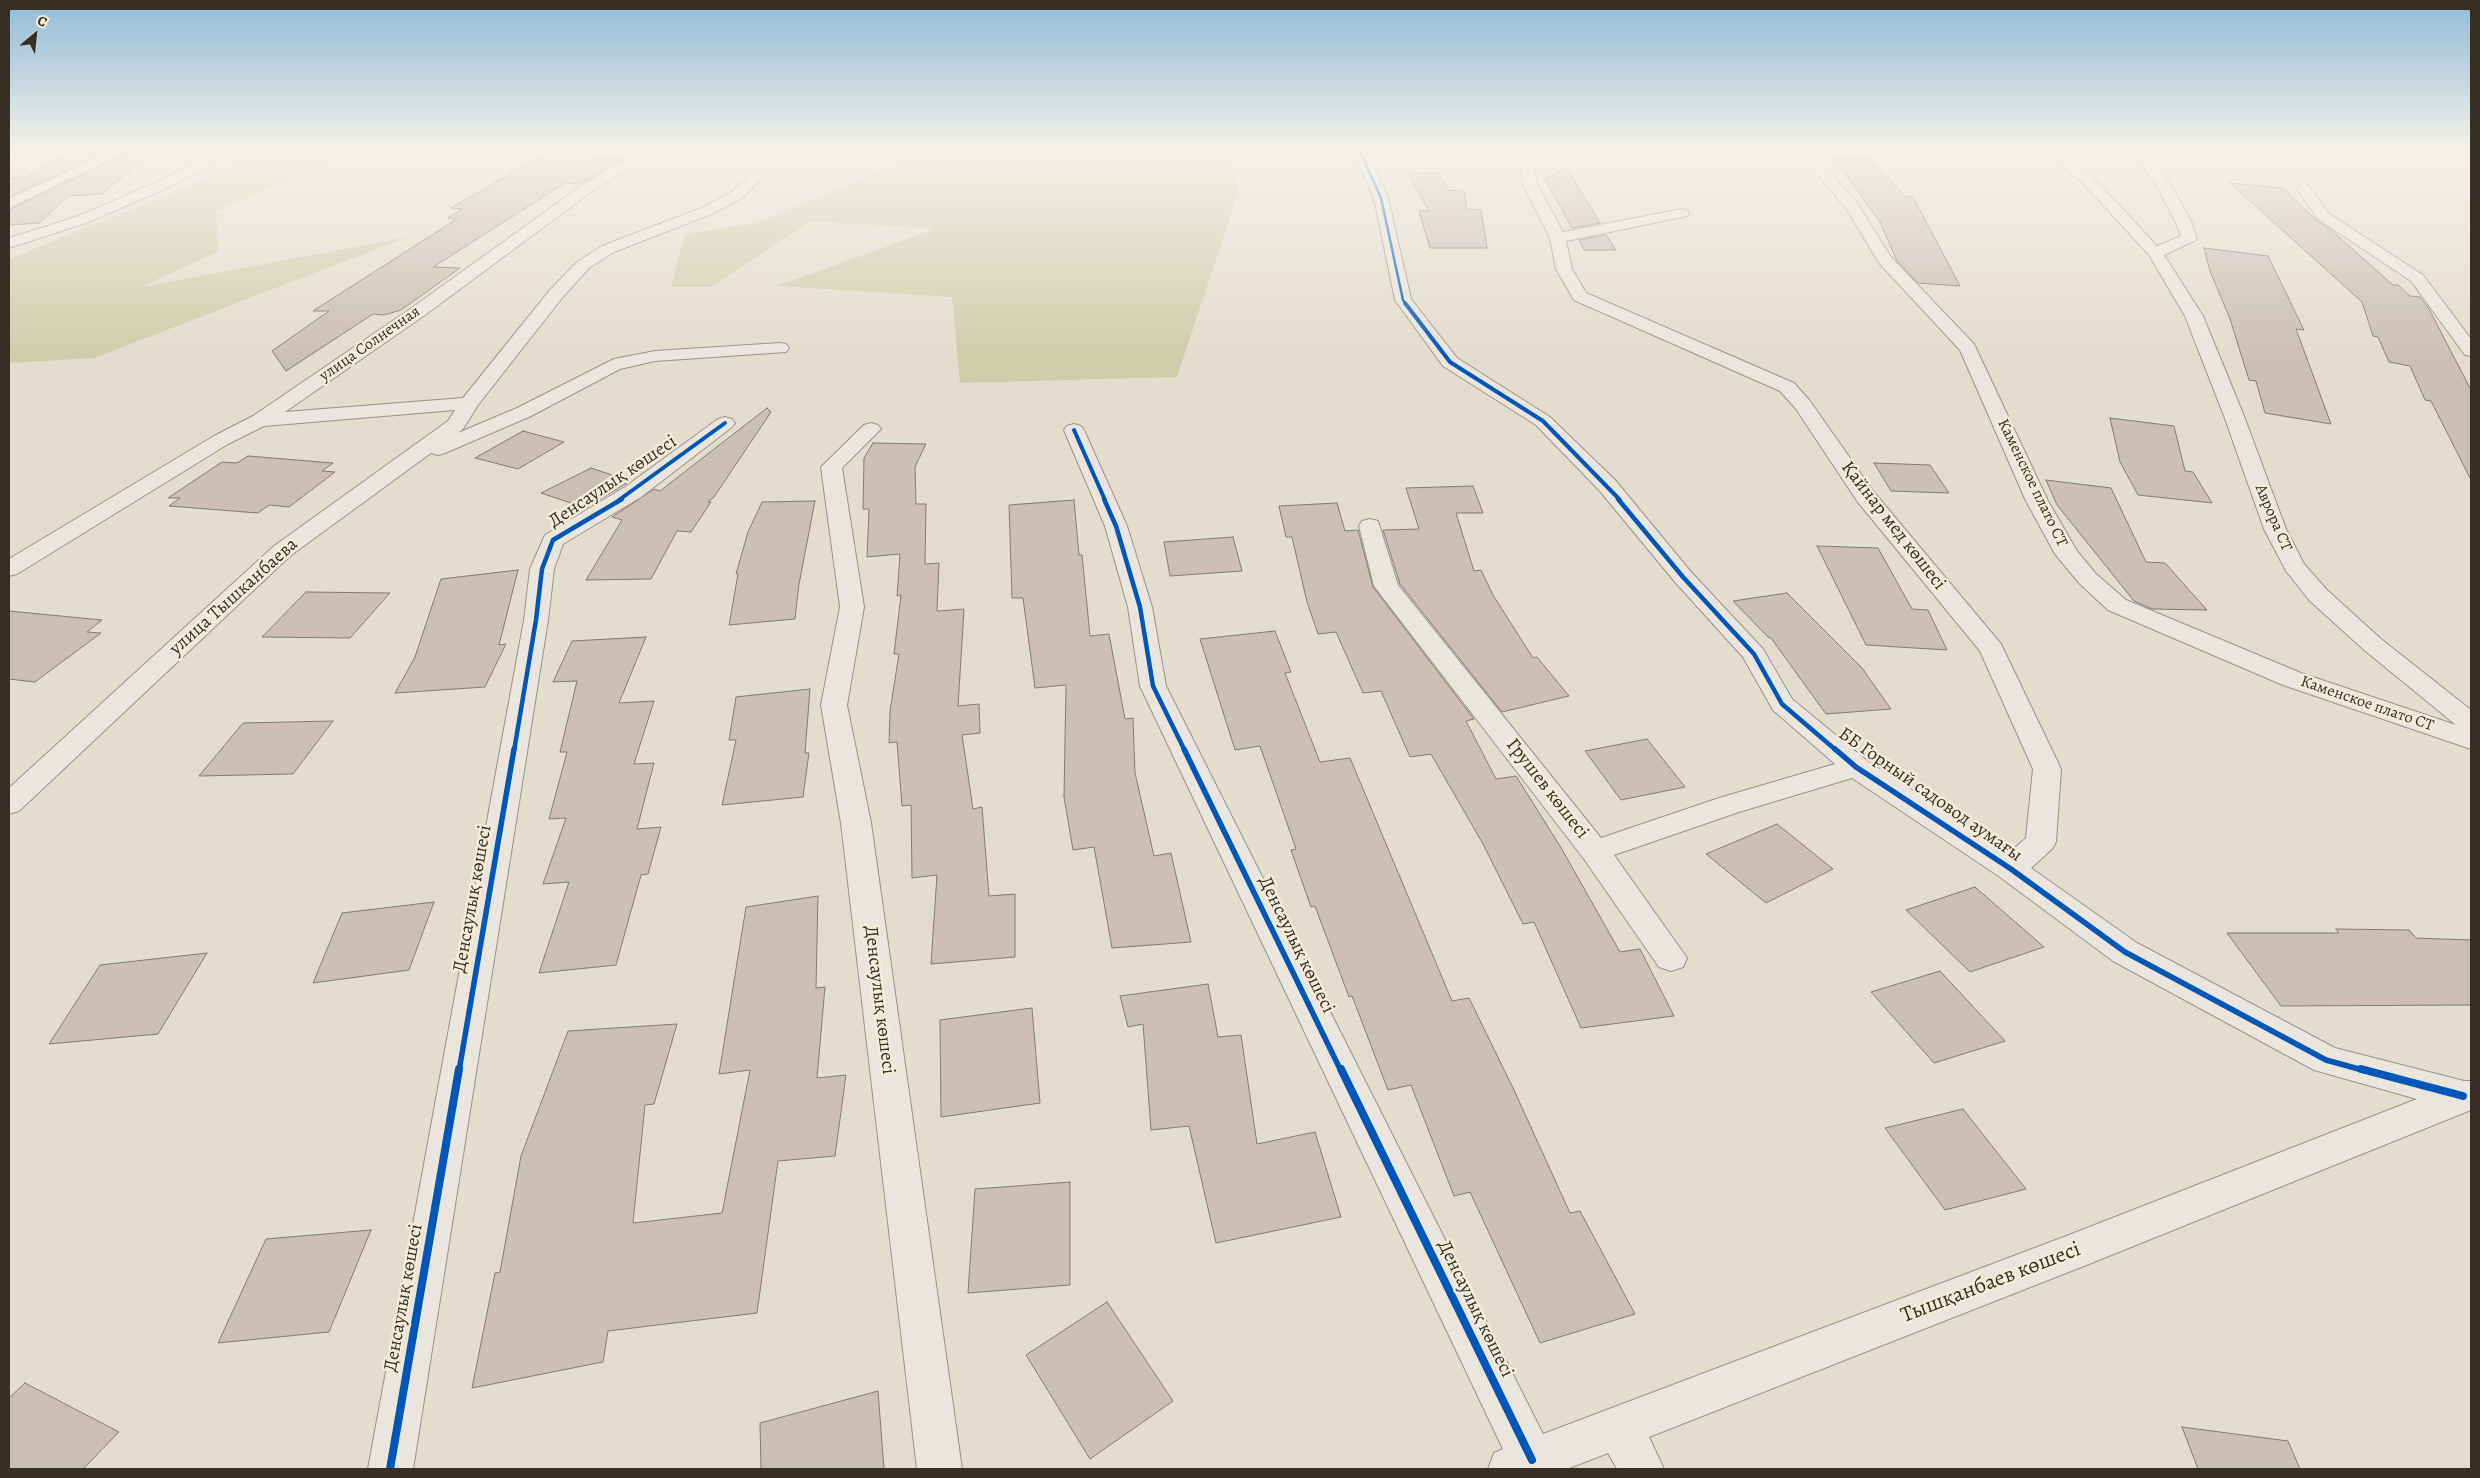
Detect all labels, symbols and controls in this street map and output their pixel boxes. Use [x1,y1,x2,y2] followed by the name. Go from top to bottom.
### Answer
[10,10,60,60] north arrow
[34,11,51,32] text: С
[316,302,424,386] street label: улица Солнечная
[1993,416,2071,550] street label: Каменское плато СТ
[545,431,681,533] street label: Денсаулық көшесі
[1836,457,1950,595] street label: Қайнар мед көшесі
[2250,482,2296,554] street label: Аврора СТ
[165,533,303,661] street label: улица Тышканбаева
[2298,672,2436,736] street label: Каменское плато СТ
[1834,723,2026,867] street label: ББ Горный садовод аумағы
[1501,734,1593,844] street label: Грушев көшесі
[449,823,497,975] street label: Денсаулық көшесі
[1253,873,1339,1017] street label: Денсаулық көшесі
[859,924,899,1076] street label: Денсаулық көшесі
[380,1222,428,1374] street label: Денсаулық көшесі
[1432,1237,1518,1381] street label: Денсаулық көшесі
[1897,1237,2085,1329] street label: Тышқанбаев көшесі

